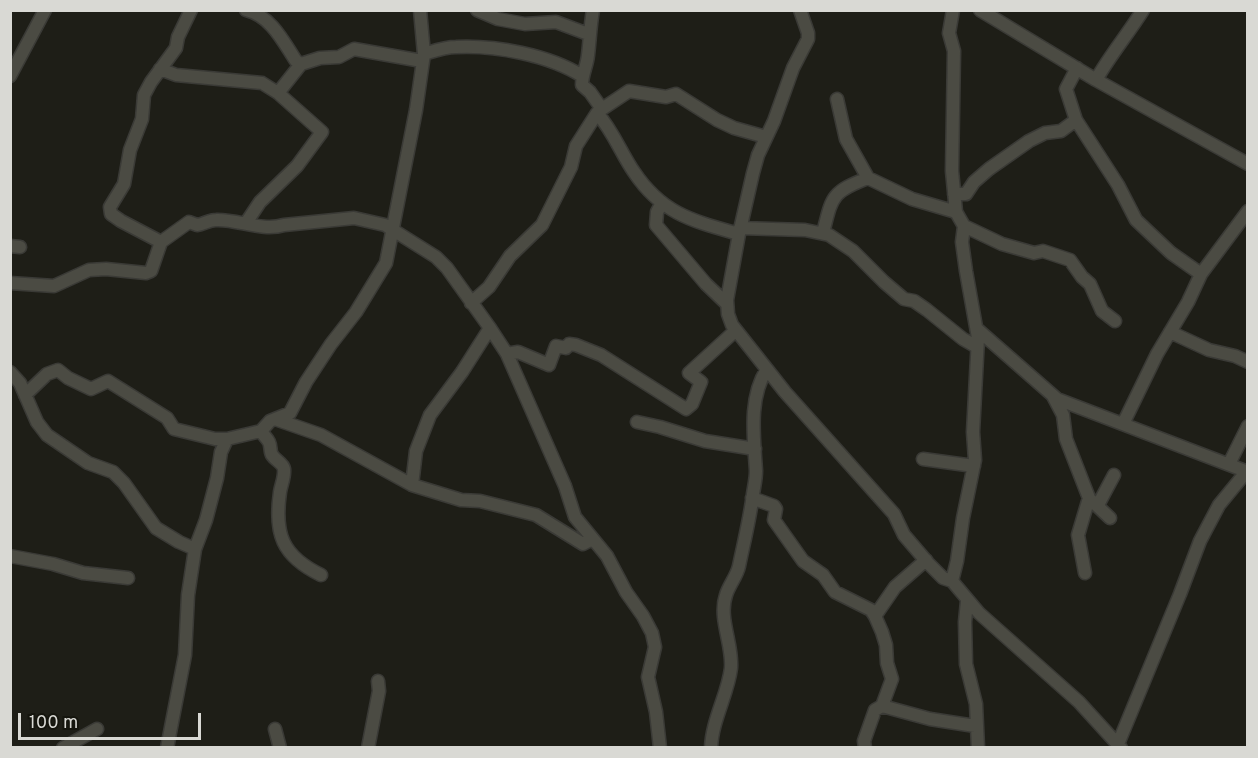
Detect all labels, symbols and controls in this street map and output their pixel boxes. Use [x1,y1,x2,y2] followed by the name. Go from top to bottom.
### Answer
[21,701,204,739] scale bar
[29,712,78,735] text: 100 m

